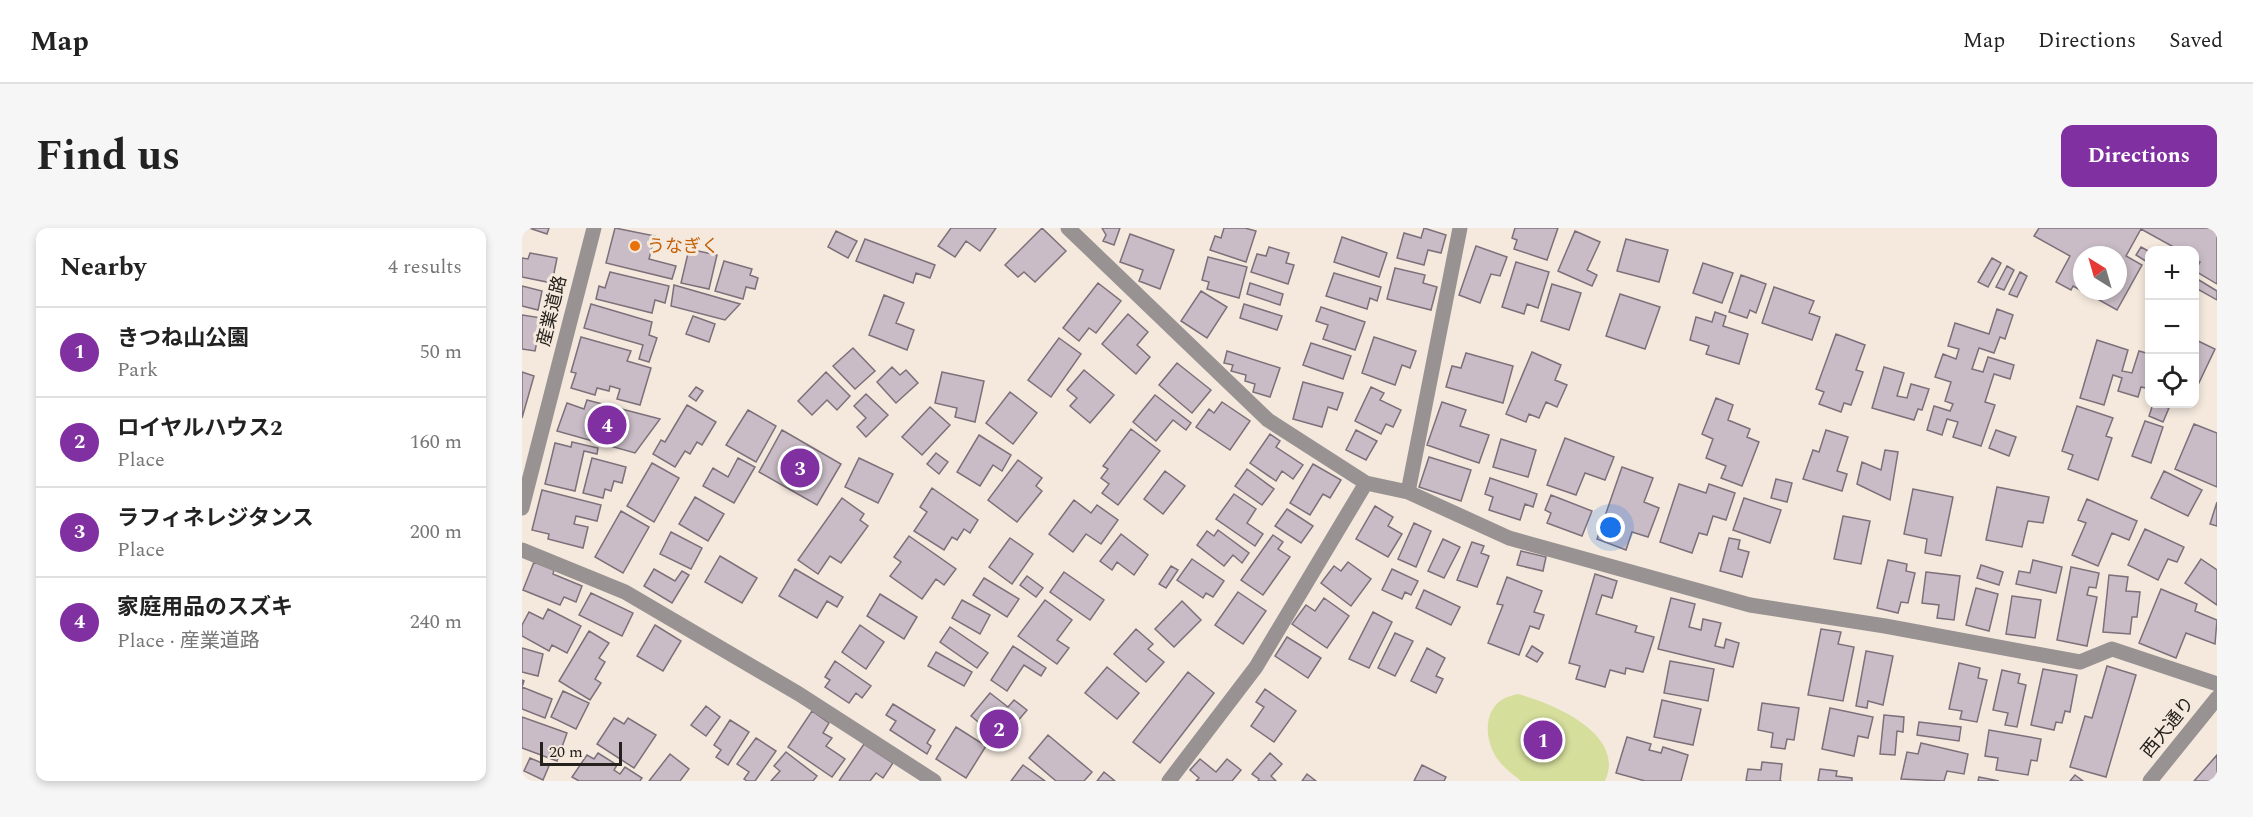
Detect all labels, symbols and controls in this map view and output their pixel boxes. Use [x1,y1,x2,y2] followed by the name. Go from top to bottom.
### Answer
[30,20,89,63] text: Map
[1963,25,2005,57] text: Map
[2038,25,2136,57] text: Directions
[2169,25,2223,57] text: Saved
[36,125,180,188] text: Find us
[2061,125,2217,187] button: Directions
[647,233,719,260] place label: うなぎく
[628,239,642,253] marker: うなぎく
[2073,246,2127,300] north arrow
[2145,246,2199,408] map controls
[2145,246,2199,300] button: +
[60,247,146,287] text: Nearby
[388,252,462,282] text: 4 results
[530,273,574,349] street label: 産業道路
[2145,300,2199,354] button: −
[117,322,249,355] text: きつね山公園
[74,337,85,367] text: 1
[420,337,462,367] text: 50 m
[2145,354,2199,408] button: locate
[117,355,158,385] text: Park
[588,402,626,448] pin: 4
[117,412,283,445] text: ロイヤルハウス2
[74,427,85,457] text: 2
[410,427,462,457] text: 160 m
[117,445,165,475] text: Place
[780,446,820,490] pin: 3
[117,502,314,535] text: ラフィネレジタンス
[1596,513,1625,542] your location
[74,517,85,547] text: 3
[410,517,462,547] text: 200 m
[117,535,165,565] text: Place
[117,591,293,624] text: 家庭用品のスズキ
[74,607,85,637] text: 4
[410,607,462,637] text: 240 m
[117,626,260,656] text: Place · 産業道路
[2135,691,2201,763] street label: 西大通り
[980,706,1018,752] pin: 2
[1524,718,1562,762] pin: 1
[540,739,622,766] scale bar
[549,740,583,764] text: 20 m

